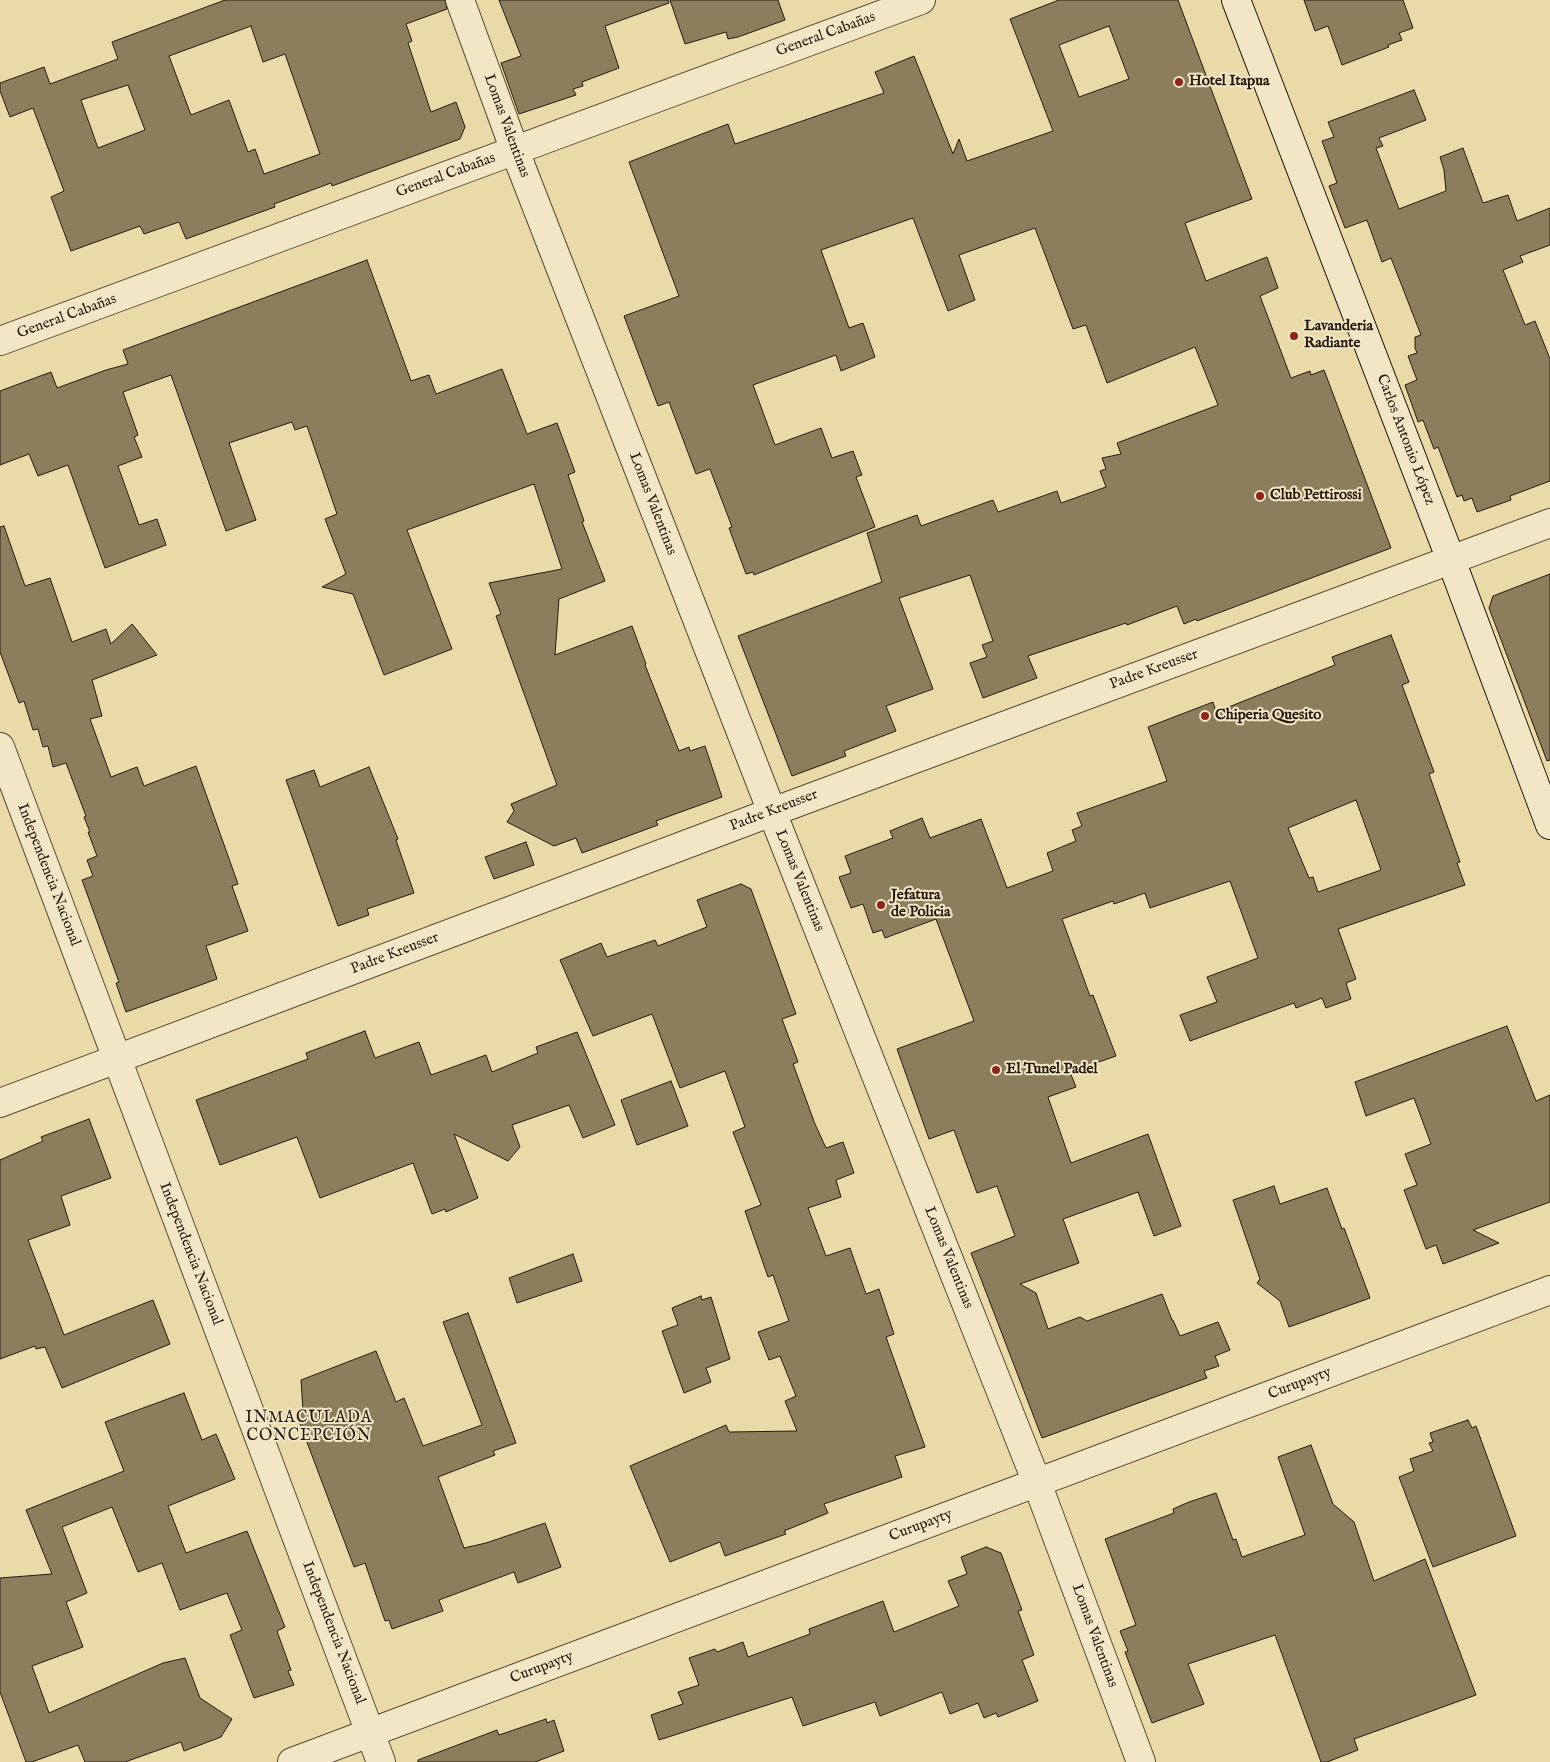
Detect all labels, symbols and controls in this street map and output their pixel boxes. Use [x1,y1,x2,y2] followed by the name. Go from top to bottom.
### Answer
[774,9,878,61] street label: General Cabañas
[479,72,533,180] street label: Lomas Valentinas
[1189,73,1269,91] place label: Hotel Itapua
[1173,76,1185,88] marker: Hotel Itapua
[394,150,498,202] street label: General Cabañas
[15,291,119,343] street label: General Cabañas
[1304,318,1373,353] place label: Lavanderia Radiante
[1288,330,1300,342] marker: Lavanderia Radiante
[1372,372,1438,508] street label: Carlos Antonio López
[624,450,680,558] street label: Lomas Valentinas
[1270,487,1362,505] place label: Club Pettirossi
[1254,490,1266,502] marker: Club Pettirossi
[1107,646,1201,694] street label: Padre Kreusser
[1215,707,1321,725] place label: Chiperia Quesito
[1199,710,1211,722] marker: Chiperia Quesito
[728,786,820,836] street label: Padre Kreusser
[12,801,84,949] street label: Independencia Nacional
[770,827,828,935] street label: Lomas Valentinas
[891,887,951,922] place label: Jefatura de Policia
[875,899,887,911] marker: Jefatura de Policia
[349,929,441,979] street label: Padre Kreusser
[1006,1061,1097,1079] place label: El Tunel Padel
[990,1064,1002,1076] marker: El Tunel Padel
[154,1180,226,1328] street label: Independencia Nacional
[919,1204,977,1312] street label: Lomas Valentinas
[1266,1364,1334,1404] street label: Curupayty
[244,1409,374,1447] district label: INMACULADA CONCEPCIÓN
[887,1506,955,1546] street label: Curupayty
[297,1559,369,1707] street label: Independencia Nacional
[1067,1582,1121,1690] street label: Lomas Valentinas
[508,1648,576,1688] street label: Curupayty

